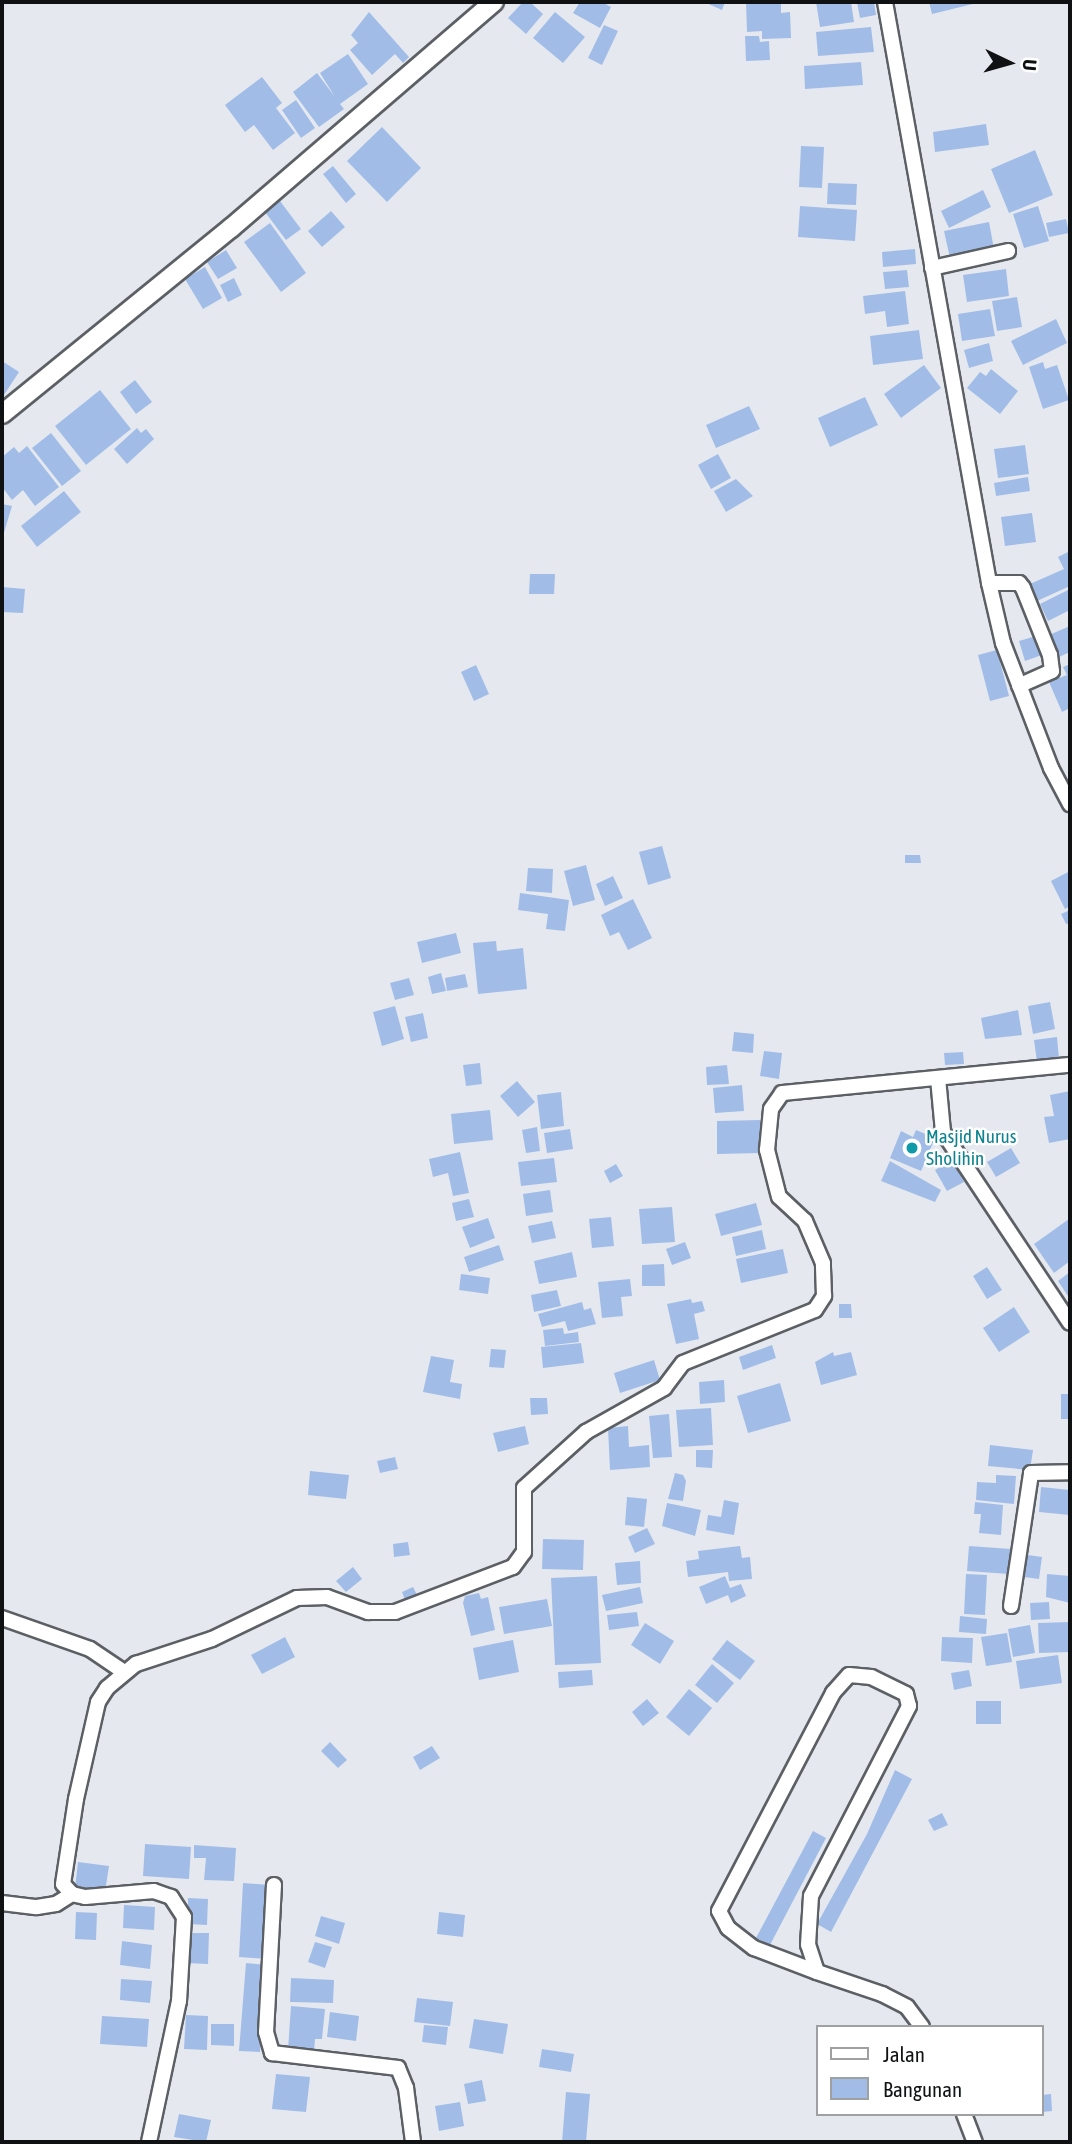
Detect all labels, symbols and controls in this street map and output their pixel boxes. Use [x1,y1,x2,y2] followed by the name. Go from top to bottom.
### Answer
[974,28,1044,98] north arrow
[1018,58,1041,71] text: U
[926,1126,1016,1170] place label: Masjid Nurus Sholihin
[904,1140,920,1156] marker: Masjid Nurus Sholihin
[816,2025,1044,2116] legend
[883,2042,925,2066] text: Jalan
[883,2077,962,2101] text: Bangunan

